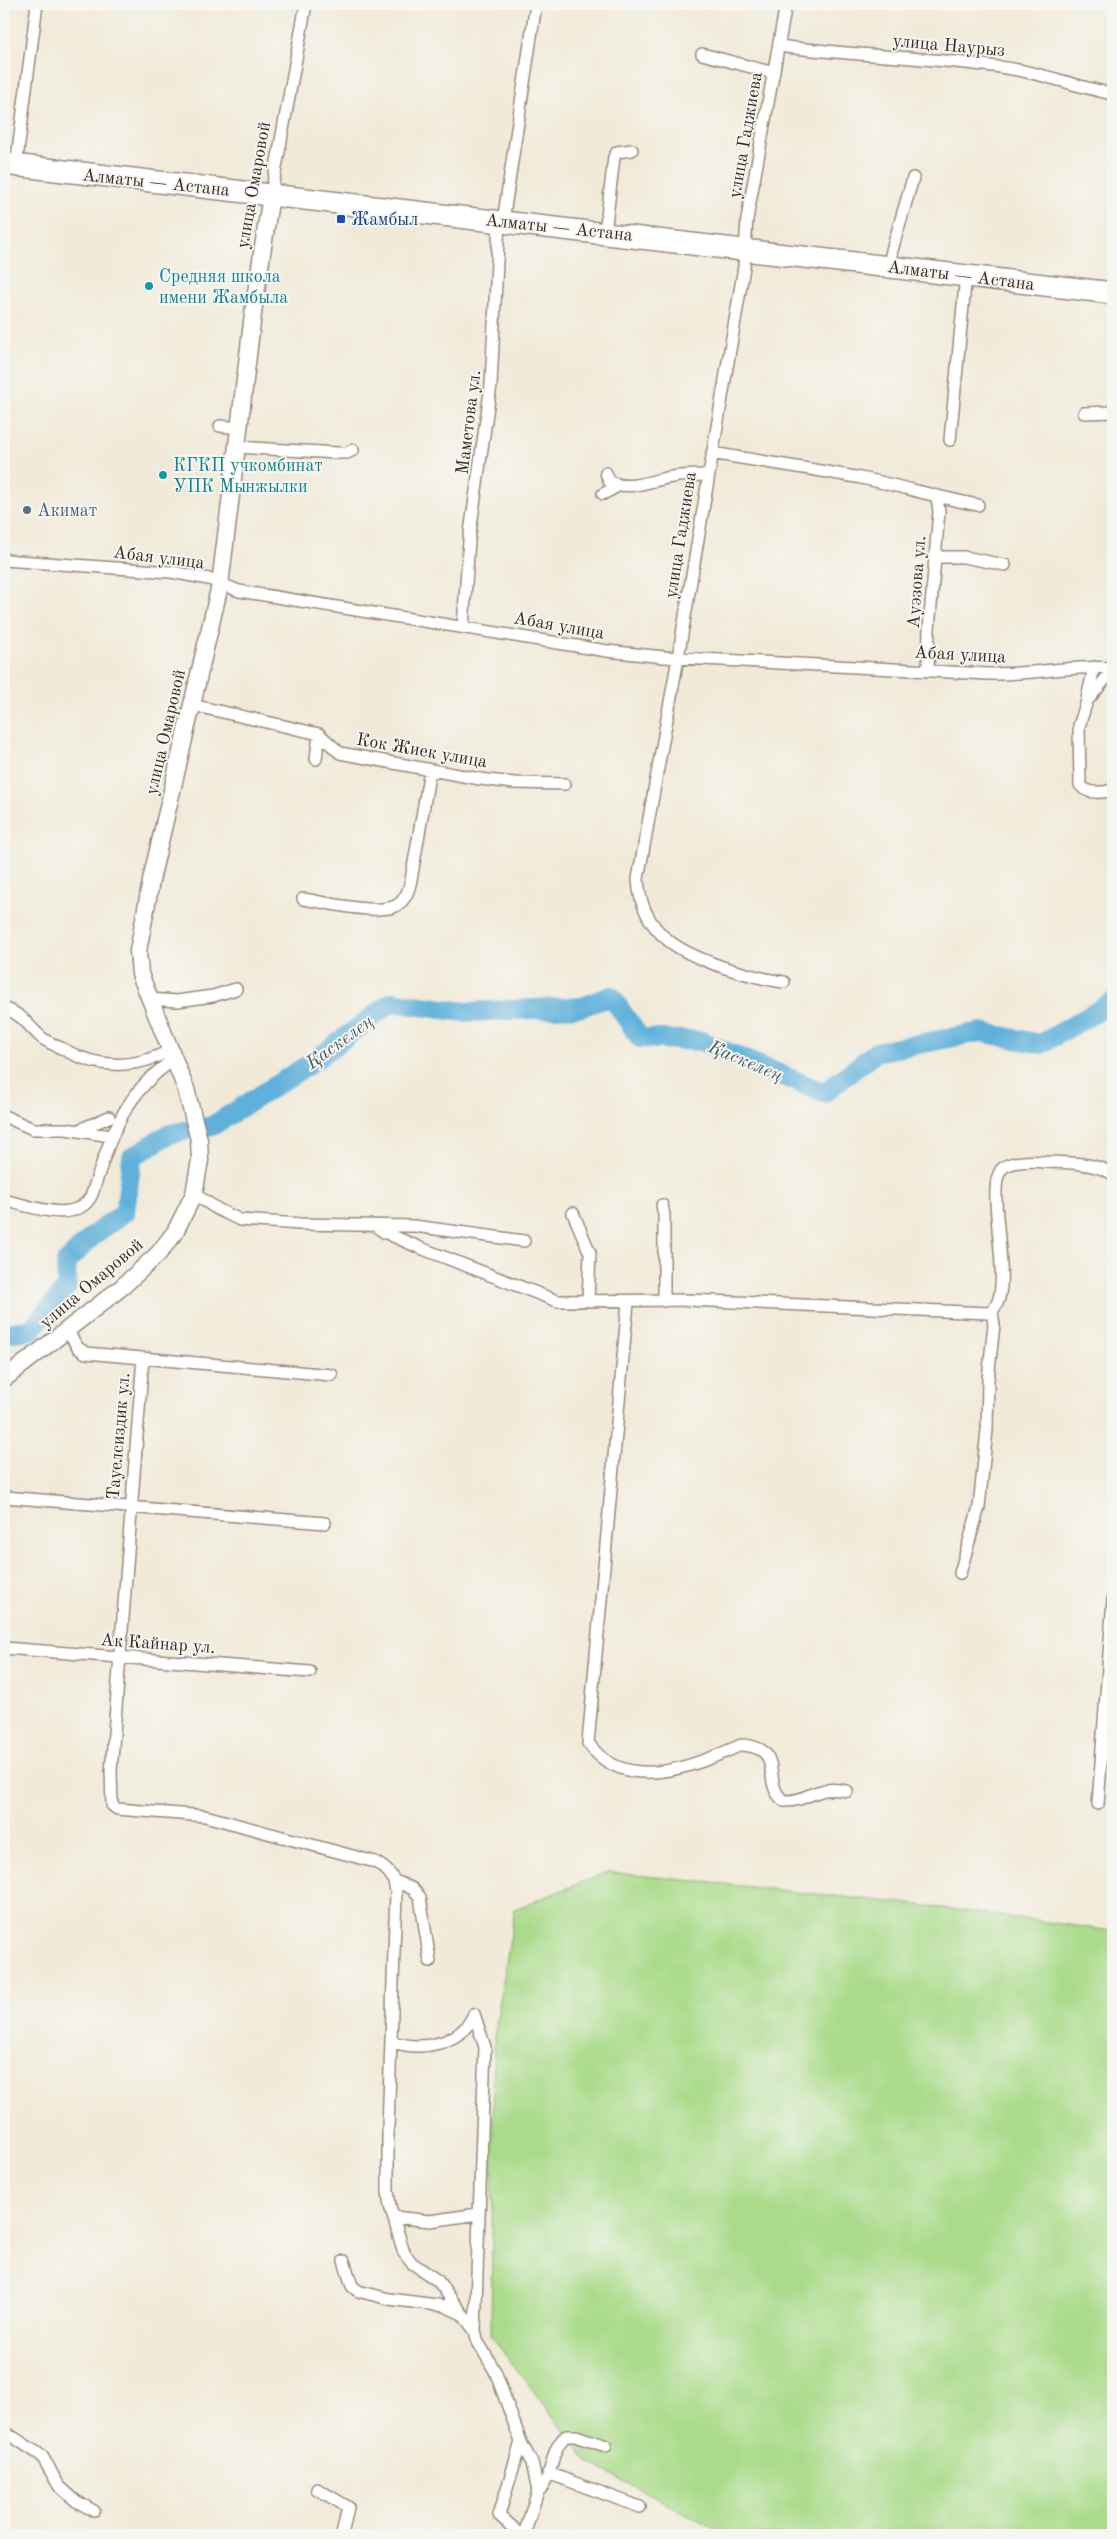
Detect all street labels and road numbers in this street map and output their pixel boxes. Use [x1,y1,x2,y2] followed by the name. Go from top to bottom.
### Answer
[892,32,1006,60] street label: улица Наурыз
[726,71,766,200] street label: улица Гаджиева
[234,120,274,250] street label: улица Омаровой
[81,166,231,200] street label: Алматы — Астана
[484,211,634,245] street label: Алматы — Астана
[886,258,1036,294] street label: Алматы — Астана
[454,369,484,475] street label: Маметова ул.
[662,470,700,600] street label: улица Гаджиева
[905,535,929,629] street label: Ауэзова ул.
[112,543,206,573] street label: Абая улица
[512,609,606,643] street label: Абая улица
[914,644,1006,666] street label: Абая улица
[143,668,189,797] street label: улица Омаровой
[355,731,489,771] street label: Кок Жиек улица
[37,1236,147,1332] street label: улица Омаровой
[104,1372,134,1500] street label: Тауелсиздик ул.
[100,1631,216,1657] street label: Ак Кайнар ул.

